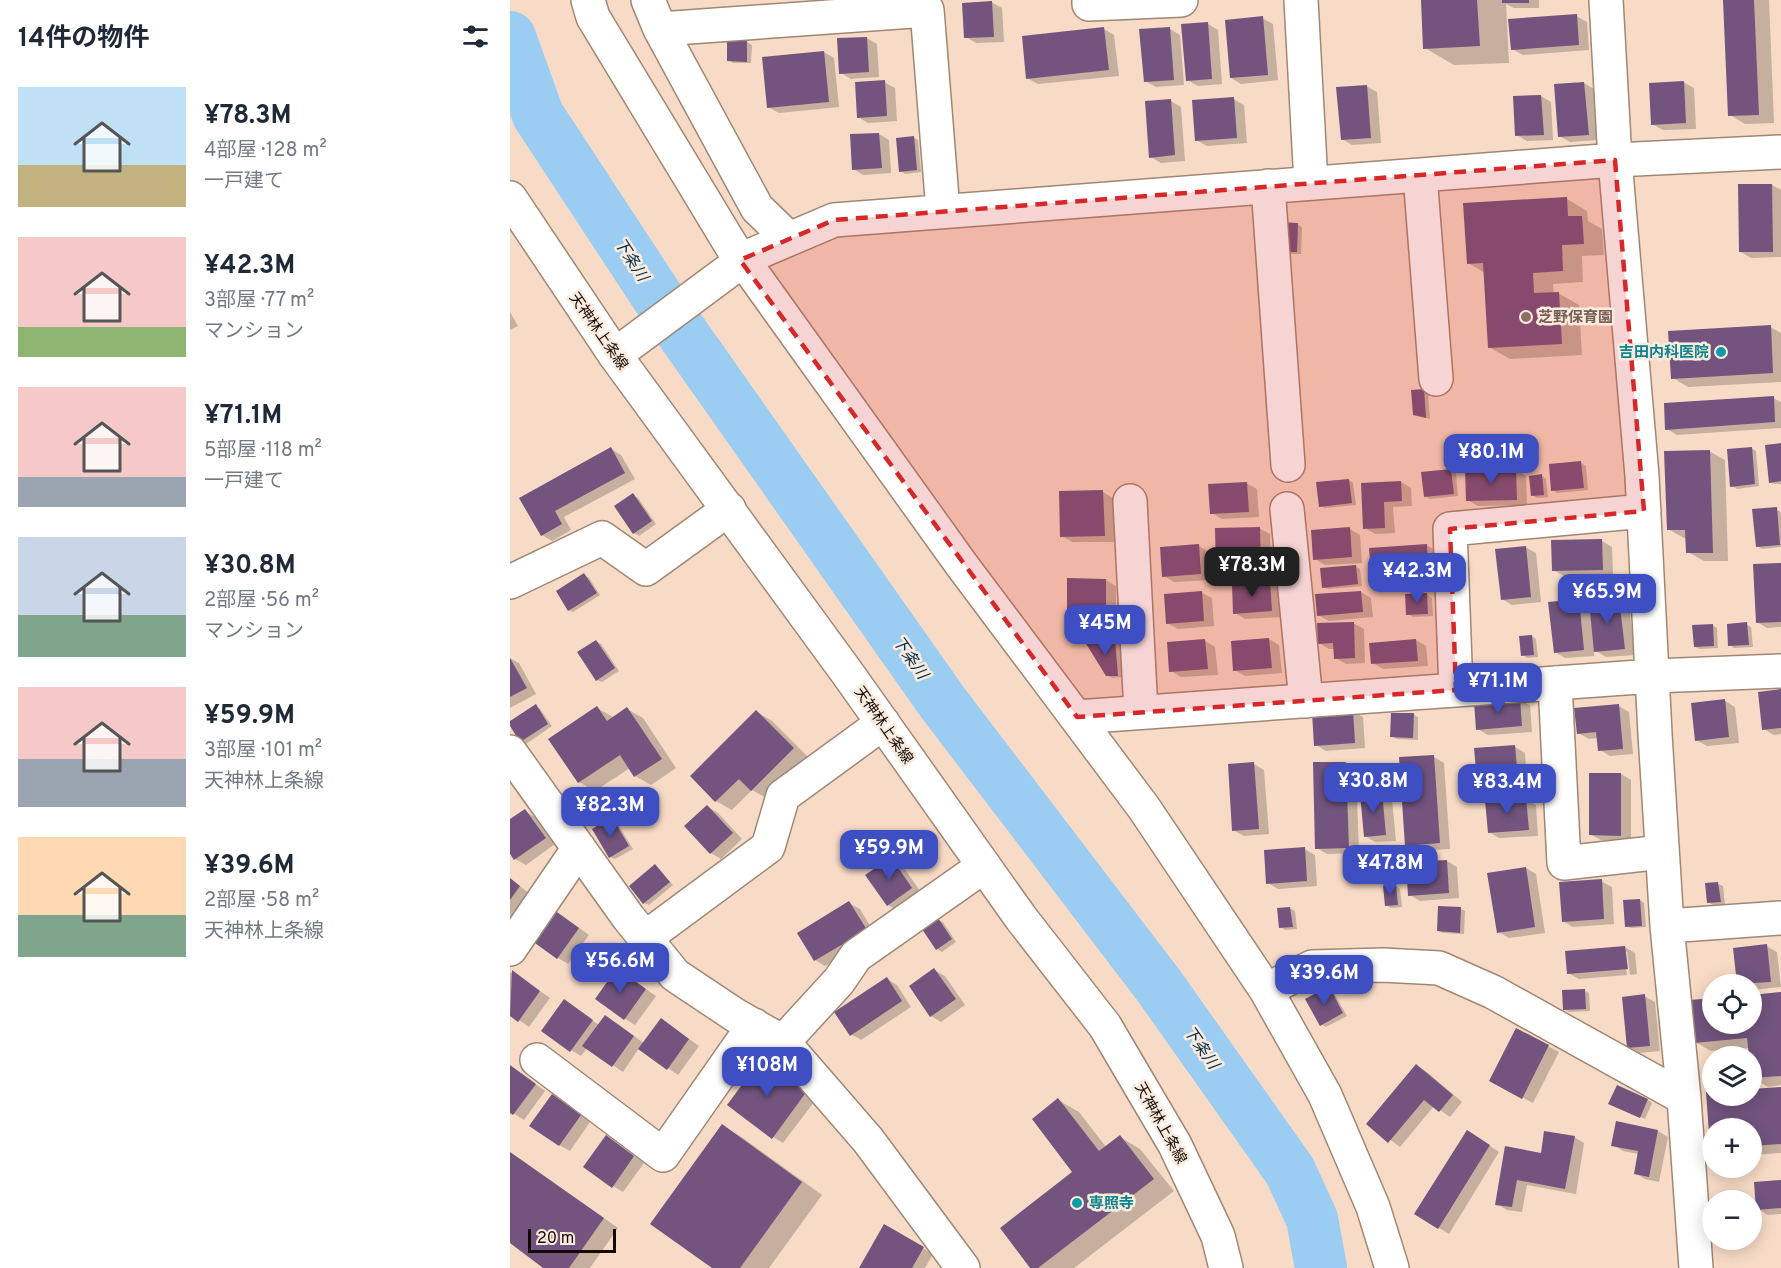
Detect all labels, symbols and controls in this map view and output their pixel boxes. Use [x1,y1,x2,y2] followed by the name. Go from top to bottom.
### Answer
[459,20,492,53] icon: filters
[18,23,149,56] text: 14件の物件
[204,100,292,133] text: ¥78.3M
[66,111,138,183] icon: home
[204,138,327,164] text: 4部屋 · 128 m²
[204,169,284,195] text: 一戸建て
[609,235,653,287] water label: 下条川
[204,250,295,283] text: ¥42.3M
[66,261,138,333] icon: home
[204,288,314,314] text: 3部屋 · 77 m²
[564,290,631,374] street label: 天神林上条線
[1538,309,1613,328] place label: 芝野保育園
[1519,310,1533,324] marker: 芝野保育園
[204,319,304,345] text: マンション
[1619,344,1709,363] place label: 吉田内科医院
[1714,345,1728,359] marker: 吉田内科医院
[204,400,282,433] text: ¥71.1M
[66,411,138,483] icon: home
[1442,434,1540,485] pin: ¥80.1M
[204,438,322,464] text: 5部屋 · 118 m²
[1458,440,1524,466] text: ¥80.1M
[204,469,284,495] text: 一戸建て
[1203,547,1301,598] pin: ¥78.3M
[204,550,296,583] text: ¥30.8M
[1218,553,1286,579] text: ¥78.3M
[1368,553,1466,604] pin: ¥42.3M
[1382,559,1452,585] text: ¥42.3M
[66,561,138,633] icon: home
[1558,574,1656,625] pin: ¥65.9M
[1572,580,1642,606] text: ¥65.9M
[204,588,319,614] text: 2部屋 · 56 m²
[1069,605,1141,656] pin: ¥45M
[1078,611,1132,637] text: ¥45M
[204,619,304,645] text: マンション
[887,633,932,685] water label: 下条川
[1449,663,1547,714] pin: ¥71.1M
[1468,669,1528,695] text: ¥71.1M
[849,684,916,768] street label: 天神林上条線
[204,700,295,733] text: ¥59.9M
[66,711,138,783] icon: home
[204,738,322,764] text: 3部屋 · 101 m²
[1324,763,1422,814] pin: ¥30.8M
[1458,764,1556,815] pin: ¥83.4M
[204,769,324,795] text: 天神林上条線
[1338,769,1408,795] text: ¥30.8M
[1472,770,1542,796] text: ¥83.4M
[561,787,659,838] pin: ¥82.3M
[575,793,645,819] text: ¥82.3M
[840,830,938,881] pin: ¥59.9M
[854,836,924,862] text: ¥59.9M
[1341,845,1439,896] pin: ¥47.8M
[204,850,295,883] text: ¥39.6M
[1357,851,1423,877] text: ¥47.8M
[66,861,138,933] icon: home
[204,888,319,914] text: 2部屋 · 58 m²
[204,919,324,945] text: 天神林上条線
[571,943,669,994] pin: ¥56.6M
[585,949,655,975] text: ¥56.6M
[1275,955,1373,1006] pin: ¥39.6M
[1289,961,1359,987] text: ¥39.6M
[1702,974,1762,1250] map controls
[1702,974,1762,1034] button: locate
[1178,1023,1223,1075] water label: 下条川
[1702,1046,1762,1106] button: layers
[725,1047,809,1098] pin: ¥108M
[736,1053,798,1079] text: ¥108M
[1130,1080,1190,1168] street label: 天神林上条線
[1702,1118,1762,1178] button: +
[1702,1190,1762,1250] button: −
[1089,1195,1134,1214] place label: 専照寺
[1070,1196,1084,1210] marker: 専照寺
[528,1226,616,1254] scale bar
[537,1229,574,1249] text: 20 m

